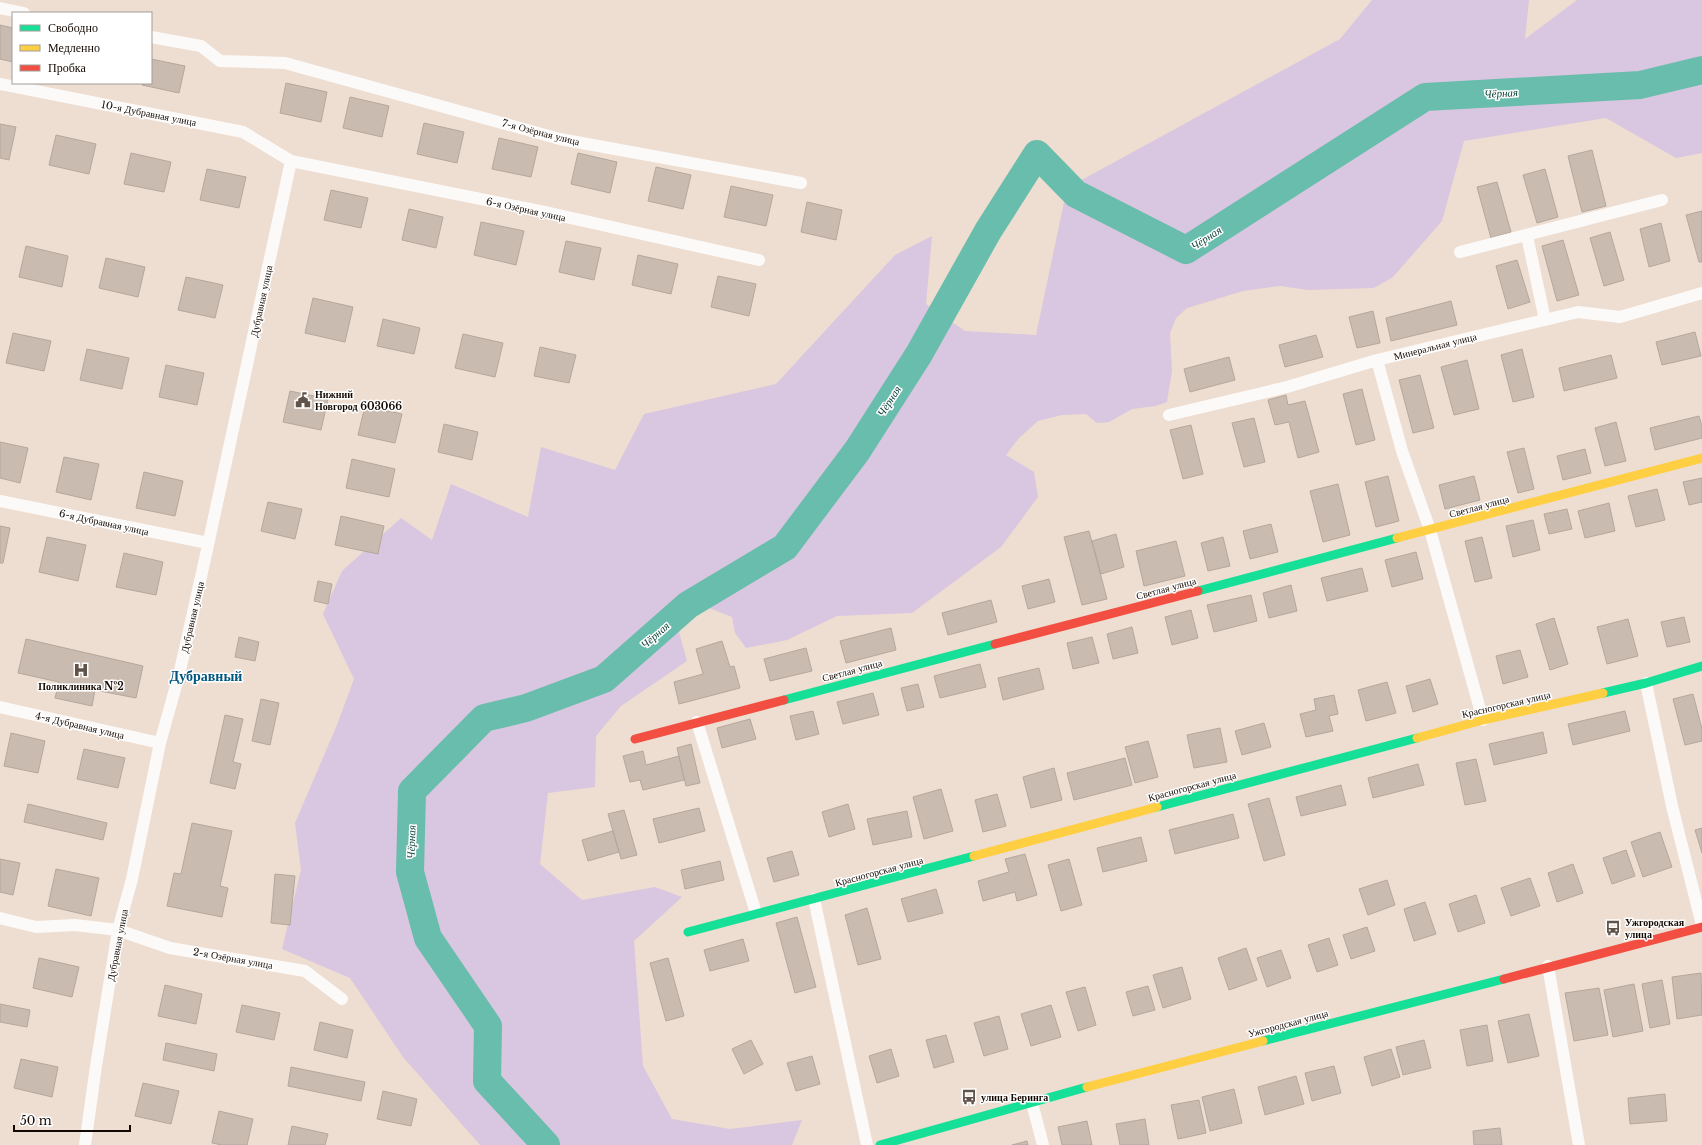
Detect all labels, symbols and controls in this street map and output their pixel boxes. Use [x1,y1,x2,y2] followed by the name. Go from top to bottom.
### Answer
[12,12,152,84] legend
[48,20,98,35] text: Свободно
[48,40,100,55] text: Медленно
[48,60,86,75] text: Пробка
[1484,85,1518,101] water label: Чёрная
[100,98,198,129] street label: 10-я Дубравная улица
[501,117,582,149] street label: 7-я Озёрная улица
[485,195,567,224] street label: 6-я Озёрная улица
[1188,223,1224,253] water label: Чёрная
[248,264,276,338] street label: Дубравная улица
[1392,330,1479,363] street label: Минеральная улица
[874,383,904,419] water label: Чёрная
[315,388,402,413] place label: Нижний Новгород 603066
[294,391,312,409] public building icon: Нижний Новгород 603066
[1448,492,1511,521] street label: Светлая улица
[58,507,151,538] street label: 6-я Дубравная улица
[1135,574,1198,603] street label: Светлая улица
[178,580,207,654] street label: Дубравная улица
[638,619,672,651] water label: Чёрная
[821,656,884,685] street label: Светлая улица
[72,661,90,679] hospital icon: Поликлиника №2
[170,667,242,685] district label: Дубравный
[38,680,124,693] place label: Поликлиника №2
[1461,688,1552,721] street label: Красногорская улица
[34,709,126,742] street label: 4-я Дубравная улица
[1147,768,1238,804] street label: Красногорская улица
[403,825,419,859] water label: Чёрная
[834,853,925,889] street label: Красногорская улица
[104,908,131,982] street label: Дубравная улица
[1625,916,1685,941] place label: Ужгородская улица
[1604,919,1622,937] bus stop icon: Ужгородская улица
[192,945,274,972] street label: 2-я Озёрная улица
[1247,1006,1330,1040] street label: Ужгородская улица
[960,1088,978,1106] bus stop icon: улица Беринга
[981,1091,1048,1104] place label: улица Беринга
[14,1107,130,1133] scale bar
[20,1113,52,1128] text: 50 m

